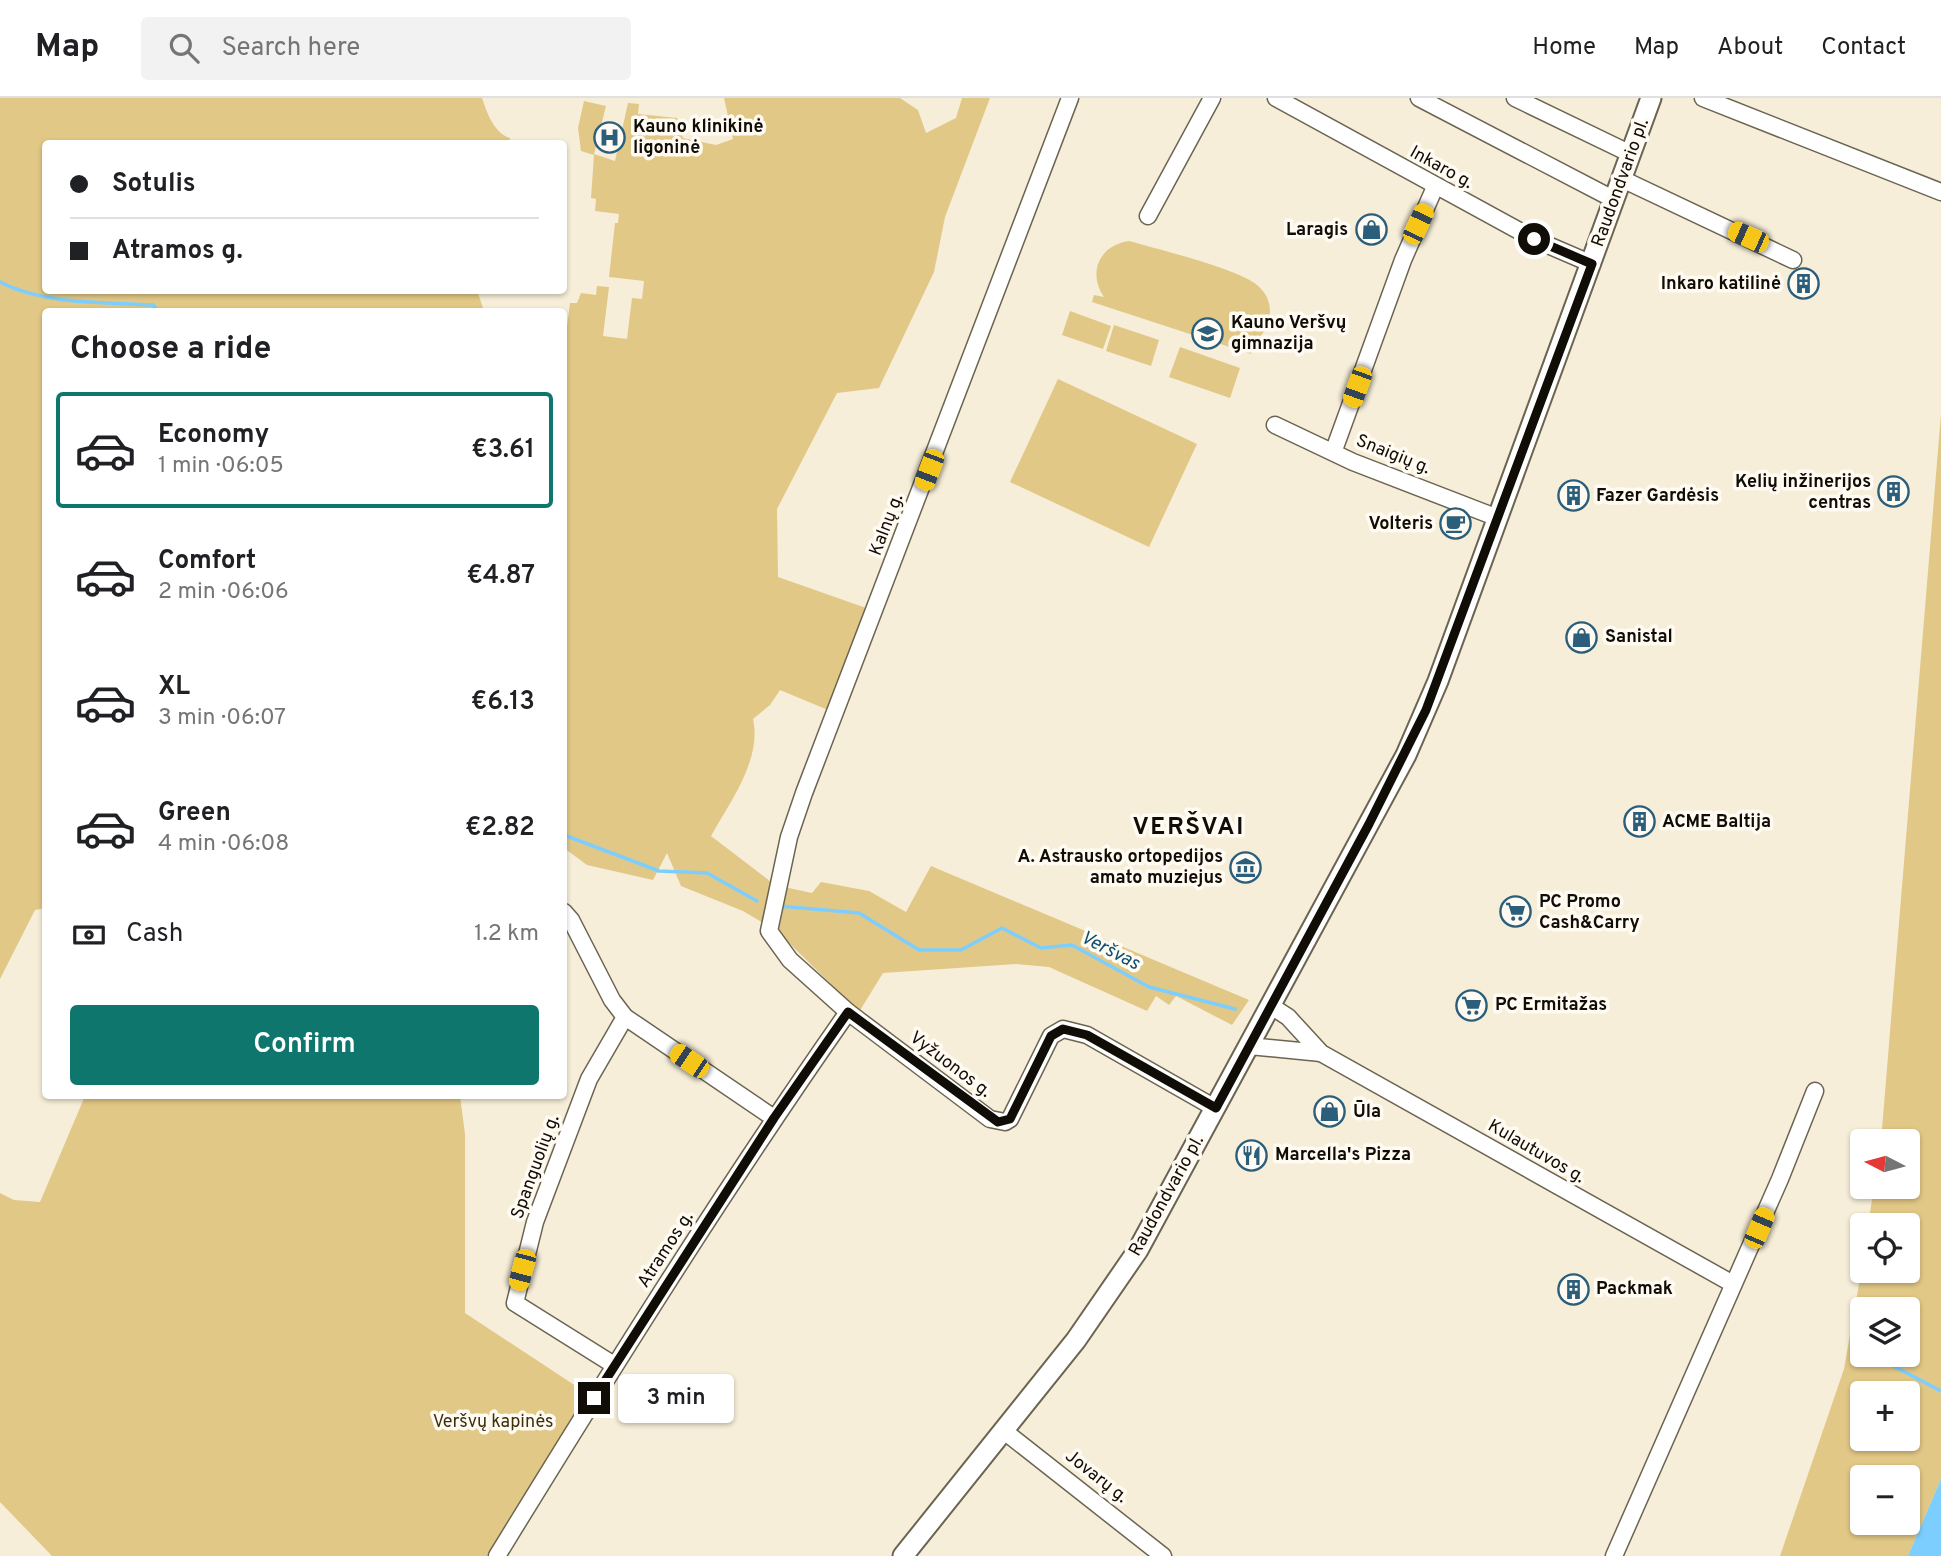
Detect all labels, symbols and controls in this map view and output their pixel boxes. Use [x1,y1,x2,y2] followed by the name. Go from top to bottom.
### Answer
[141,17,631,80] search box
[35,27,99,69] text: Map
[165,29,203,67] icon: search
[221,32,360,65] text: Search here
[1532,33,1596,63] text: Home
[1634,33,1679,63] text: Map
[1717,33,1783,63] text: About
[1821,33,1906,63] text: Contact
[633,116,764,160] place label: Kauno klinikinė ligoninė
[1587,116,1655,250] street label: Raudondvario pl.
[593,120,627,154] hospital icon: Kauno klinikinė ligoninė
[1405,141,1477,195] street label: Inkaro g.
[112,168,196,201] text: Sotulis
[1400,201,1437,247] car
[1354,213,1388,247] shop icon: Laragis
[1286,219,1348,242] place label: Laragis
[1725,219,1772,255] car
[1518,223,1550,255] route start
[112,235,243,268] text: Atramos g.
[1787,267,1821,301] building icon: Inkaro katilinė
[1661,273,1781,296] place label: Inkaro katilinė
[1231,312,1346,356] place label: Kauno Veršvų gimnazija
[1191,316,1225,350] school or university icon: Kauno Veršvų gimnazija
[70,330,271,370] text: Choose a ride
[1340,364,1375,410] car
[74,419,137,482] icon: car
[158,419,269,452] text: Economy
[1352,430,1434,480] street label: Snaigių g.
[471,434,535,467] text: €3.61
[912,447,947,493] car
[158,452,284,481] text: 1 min · 06:05
[1735,471,1871,515] place label: Kelių inžinerijos centras
[1877,475,1911,509] building icon: Kelių inžinerijos centras
[1556,479,1590,513] building icon: Fazer Gardėsis
[1596,485,1719,508] place label: Fazer Gardėsis
[865,491,909,559] street label: Kalnų g.
[1439,507,1473,541] cafe icon: Volteris
[1369,513,1433,536] place label: Volteris
[74,545,137,608] icon: car
[158,545,256,578] text: Comfort
[466,560,535,593] text: €4.87
[158,578,289,607] text: 2 min · 06:06
[1565,620,1599,654] shop icon: Sanistal
[1605,626,1673,649] place label: Sanistal
[74,671,137,734] icon: car
[158,671,190,704] text: XL
[471,686,535,719] text: €6.13
[158,704,286,733] text: 3 min · 06:07
[74,797,137,860] icon: car
[158,797,231,830] text: Green
[1622,805,1656,839] building icon: ACME Baltija
[1133,811,1245,843] district label: VERŠVAI
[1662,811,1771,834] place label: ACME Baltija
[465,812,535,845] text: €2.82
[158,830,289,859] text: 4 min · 06:08
[1018,846,1223,890] place label: A. Astrausko ortopedijos amato muziejus
[1229,850,1263,884] museum icon: A. Astrausko ortopedijos amato muziejus
[1539,891,1640,935] place label: PC Promo Cash&Carry
[1499,895,1533,929] supermarket icon: PC Promo Cash&Carry
[70,916,108,954] icon: cash
[126,918,183,951] text: Cash
[474,920,539,949] text: 1.2 km
[1076,926,1144,976] water label: Veršvas
[1455,988,1489,1022] supermarket icon: PC Ermitažas
[1495,994,1607,1017] place label: PC Ermitažas
[70,1005,539,1085] button: Confirm
[904,1027,996,1103] street label: Vyžuonos g.
[666,1041,713,1081] car
[1313,1095,1347,1129] shop icon: Ūla
[1353,1100,1381,1124] place label: Ūla
[506,1112,566,1222] street label: Spanguolių g.
[1483,1115,1589,1189] street label: Kulautuvos g.
[1850,1129,1920,1199] north arrow
[1850,1129,1920,1535] map controls
[1124,1131,1210,1261] street label: Raudondvario pl.
[1235,1138,1269,1172] restaurant icon: Marcella's Pizza
[1275,1144,1411,1167] place label: Marcella's Pizza
[1742,1205,1777,1251] car
[633,1207,699,1293] street label: Atramos g.
[1850,1213,1920,1283] button: locate
[507,1247,538,1293] car
[1556,1272,1590,1306] building icon: Packmak
[1596,1278,1673,1301] place label: Packmak
[1850,1297,1920,1367] button: layers
[618,1374,734,1422] callout: 3 min
[1850,1381,1920,1451] button: +
[578,1382,610,1414] route end
[646,1384,706,1413] text: 3 min
[433,1411,553,1434] park label: Veršvų kapinės
[1060,1445,1132,1509] street label: Jovarų g.
[1850,1465,1920,1535] button: −

